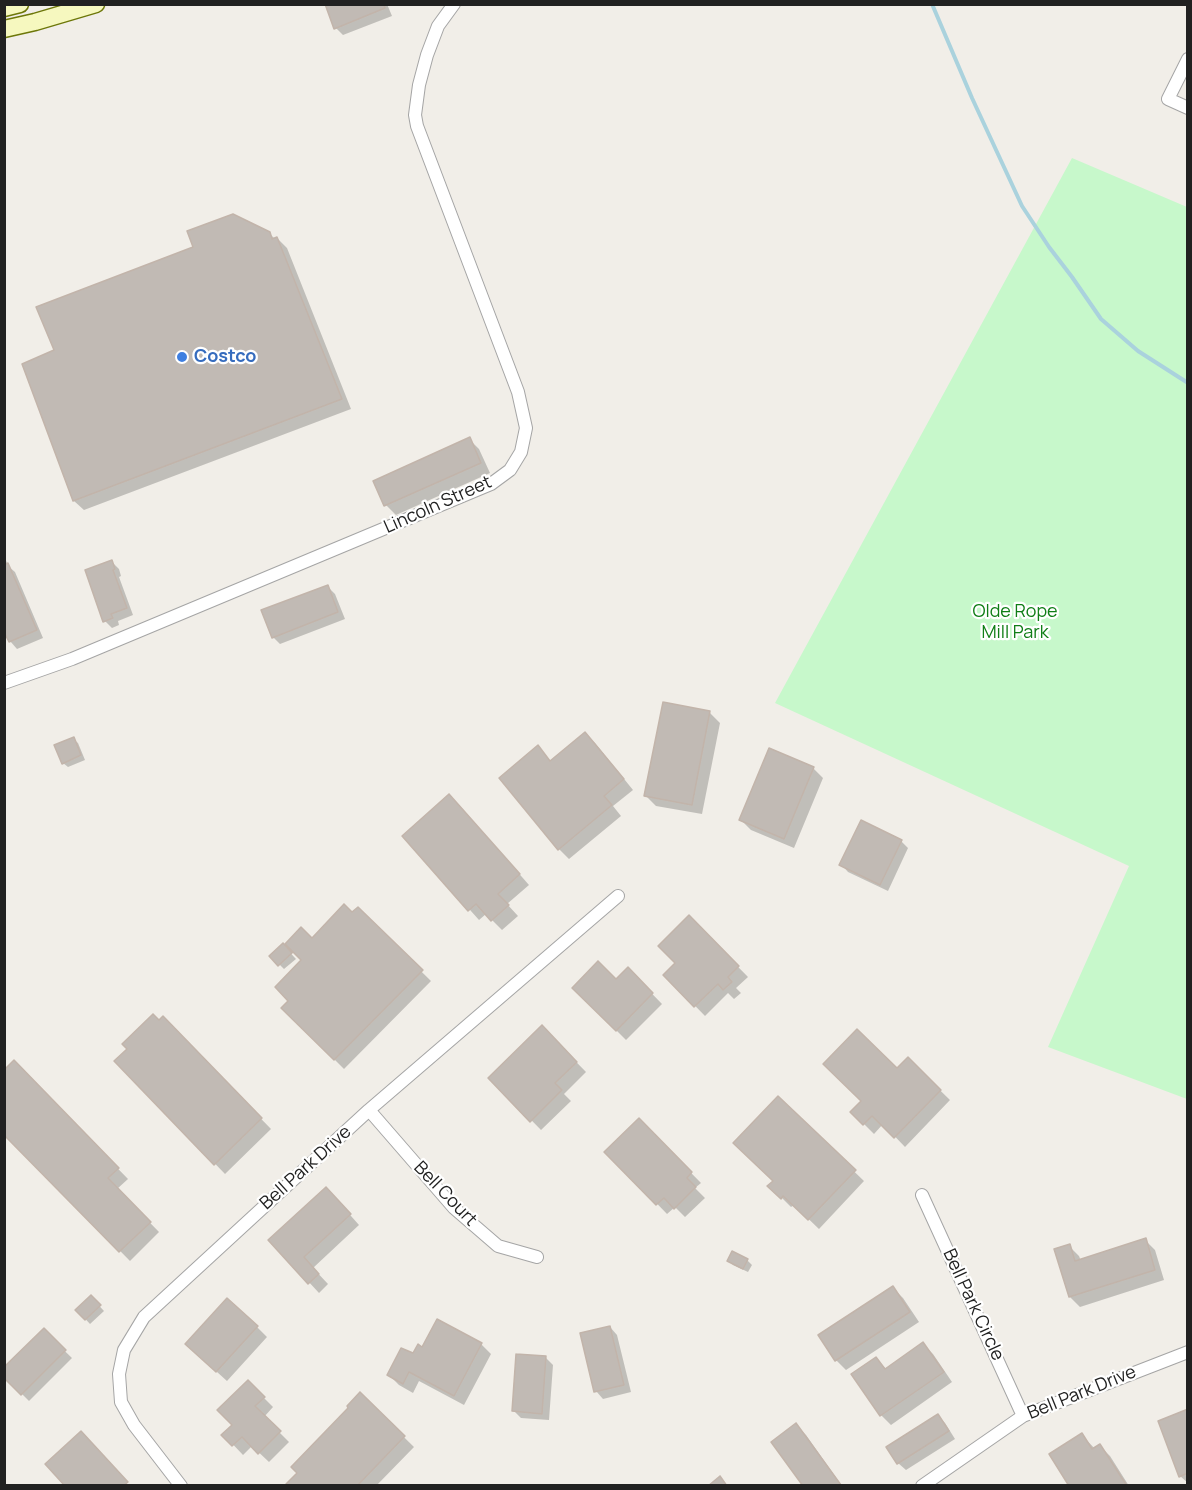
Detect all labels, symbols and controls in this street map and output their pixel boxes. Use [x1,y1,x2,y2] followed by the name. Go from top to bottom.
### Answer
[194,346,256,368] place label: Costco
[175,350,189,364] marker: Costco
[381,472,495,538] street label: Lincoln Street
[972,601,1058,644] park label: Olde Rope Mill Park
[256,1121,356,1215] street label: Bell Park Drive
[409,1157,481,1231] street label: Bell Court
[938,1246,1008,1364] street label: Bell Park Circle
[1025,1361,1139,1425] street label: Bell Park Drive

